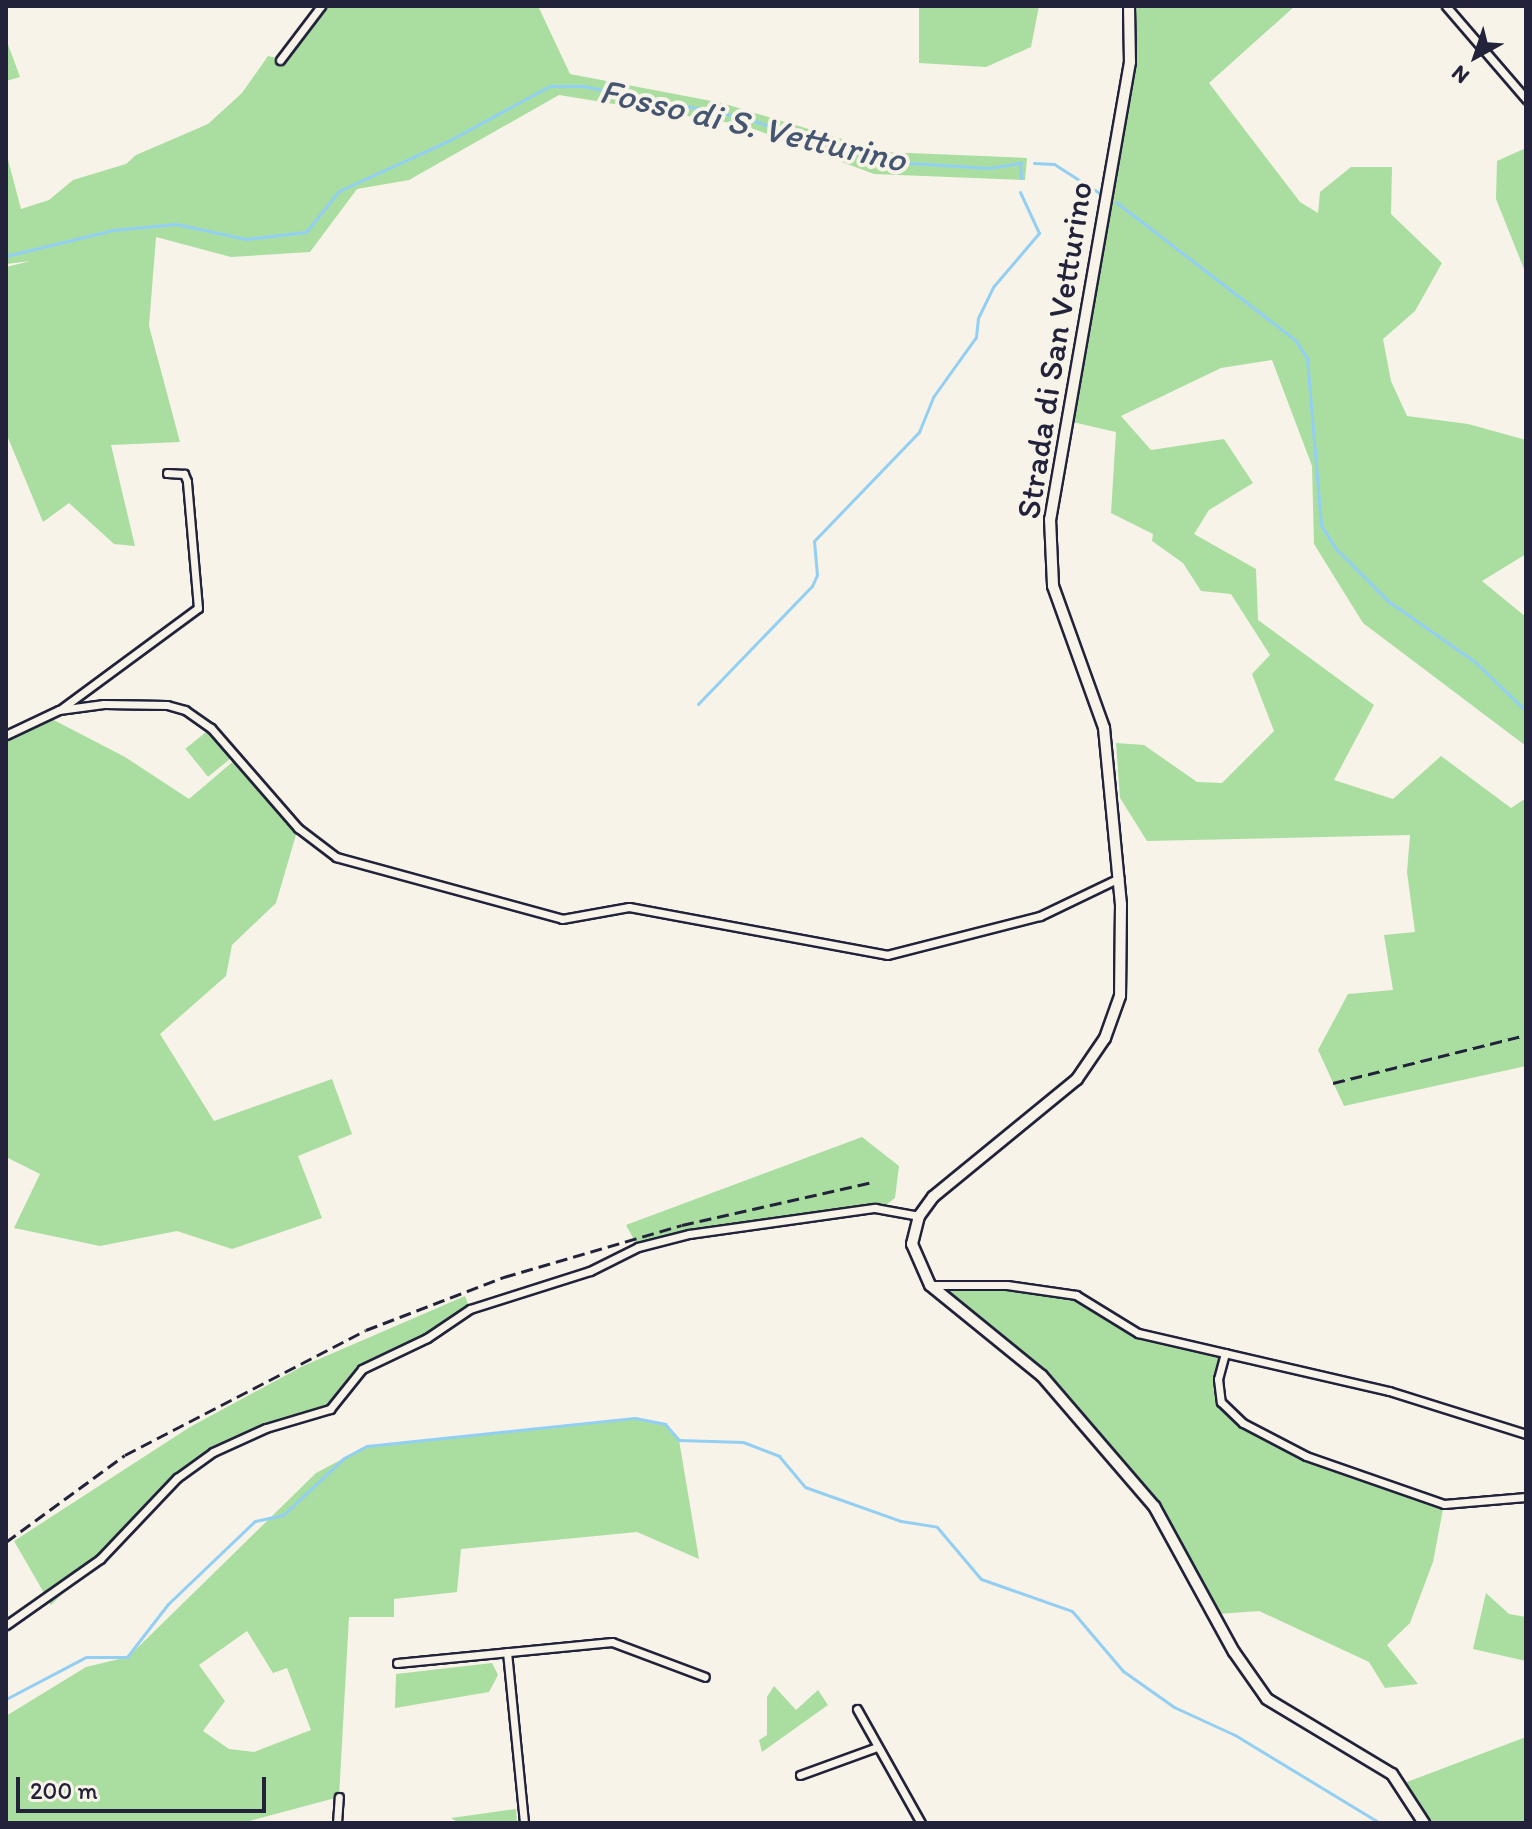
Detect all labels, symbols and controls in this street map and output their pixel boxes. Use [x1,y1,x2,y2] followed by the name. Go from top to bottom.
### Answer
[1436,16,1516,96] north arrow
[1446,60,1475,90] text: N
[596,69,910,181] water label: Fosso di S. Vetturino
[1007,179,1101,521] street label: Strada di San Vetturino
[20,1761,270,1811] scale bar
[30,1776,98,1805] text: 200 m

